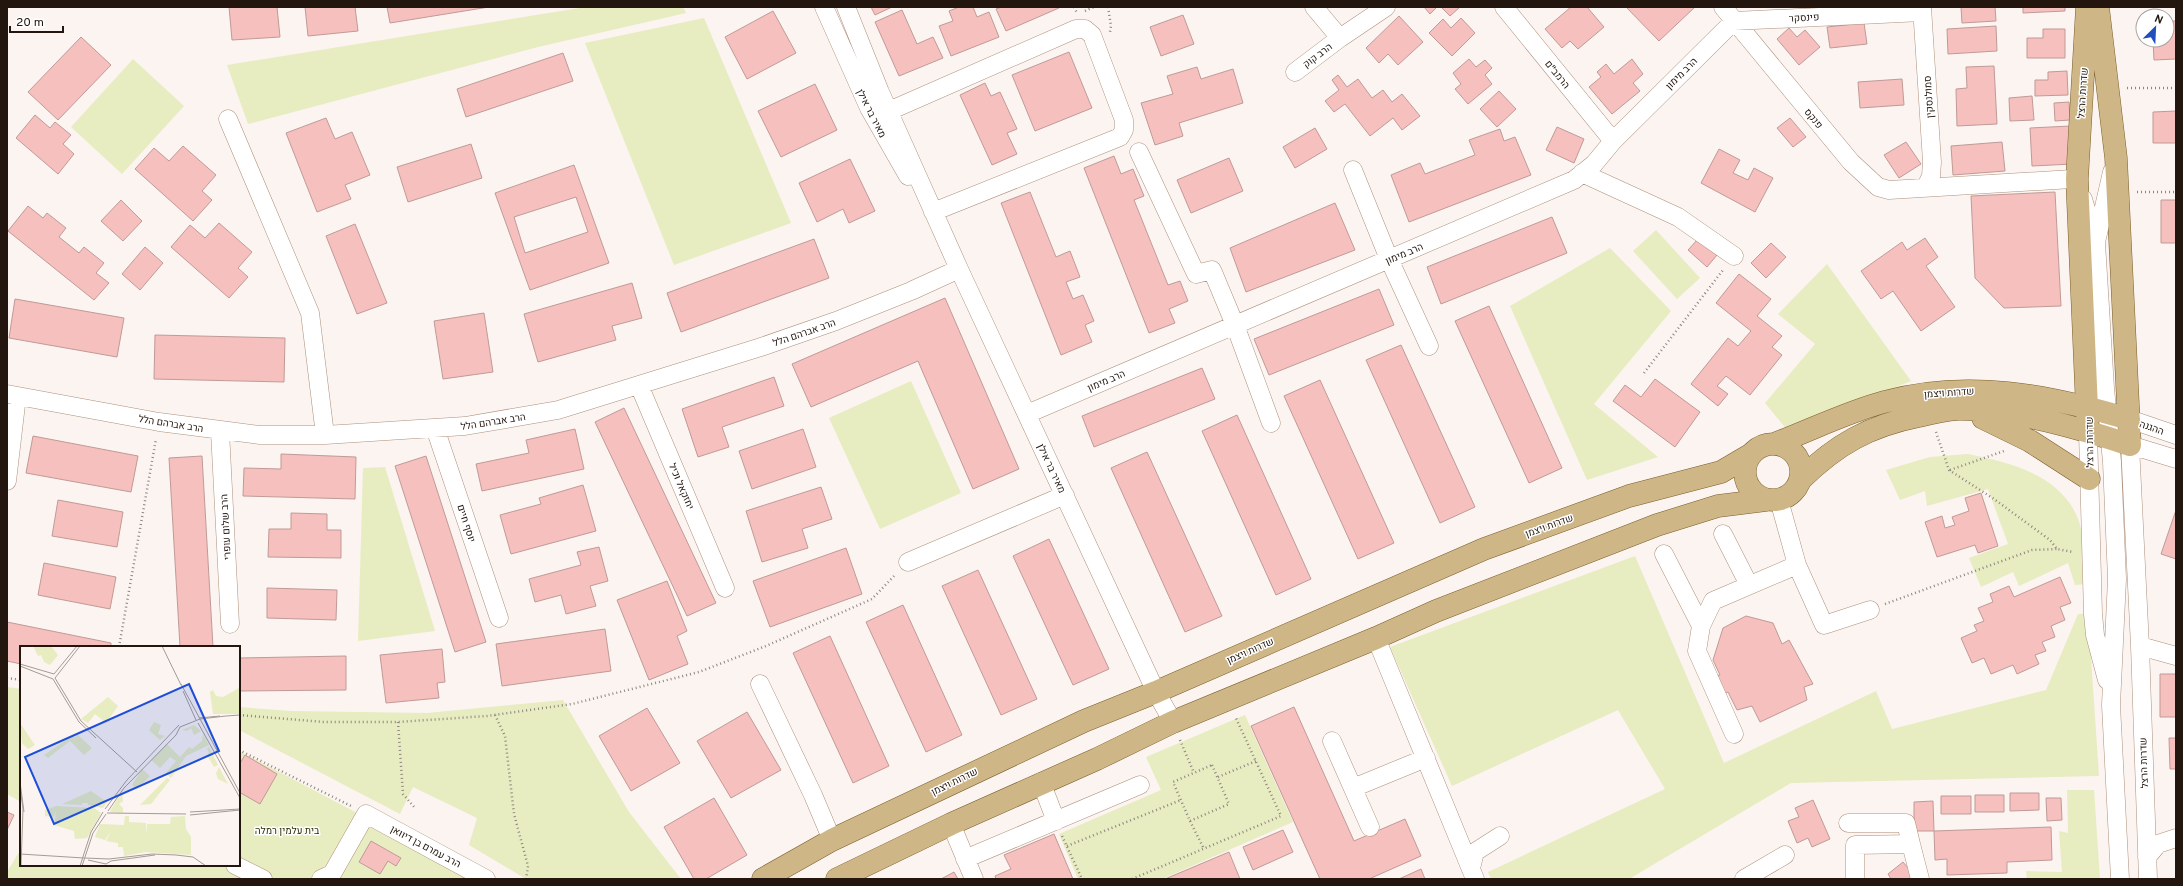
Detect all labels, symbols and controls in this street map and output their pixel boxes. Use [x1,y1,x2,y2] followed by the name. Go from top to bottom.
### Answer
[10,8,63,34] scale bar
[2135,8,2175,48] north arrow
[1789,11,1820,26] street label: פינסקר
[2152,12,2165,28] text: N
[16,15,44,31] text: 20 m
[1300,41,1335,72] street label: הרב קוק
[1663,55,1701,93] street label: הרב מימון
[1541,58,1572,92] street label: הרמב"ם
[2075,67,2092,119] street label: שדרות הרצל
[1922,75,1937,119] street label: סמולנסקין
[853,87,888,140] street label: מאיר בר אילן
[1801,106,1825,132] street label: פנקס
[1384,241,1426,268] street label: הרב מימון
[771,317,838,350] street label: הרב אברהם הלל
[1086,368,1128,395] street label: הרב מימון
[1924,385,1975,402] street label: שדרות ויצמן
[460,411,527,434] street label: הרב אברהם הלל
[137,413,204,436] street label: הרב אברהם הלל
[2084,416,2097,468] street label: שדרות הרצל
[2138,418,2166,439] street label: ההגנה
[1034,442,1068,495] street label: מאיר בר אילן
[665,461,696,512] street label: יחזקאל וכיל
[218,493,235,560] street label: הרב שלום עופרי
[453,503,478,544] street label: יוסף חיים
[1524,512,1575,541] street label: שדרות ויצמן
[1225,635,1276,668] street label: שדרות ויצמן
[20,646,240,866] inset map
[2137,737,2152,789] street label: שדרות הרצל
[929,765,980,799] street label: שדרות ויצמן
[388,823,463,871] street label: הרב עמרם בן דיוואן
[255,825,320,838] park label: בית עלמין רמלה

